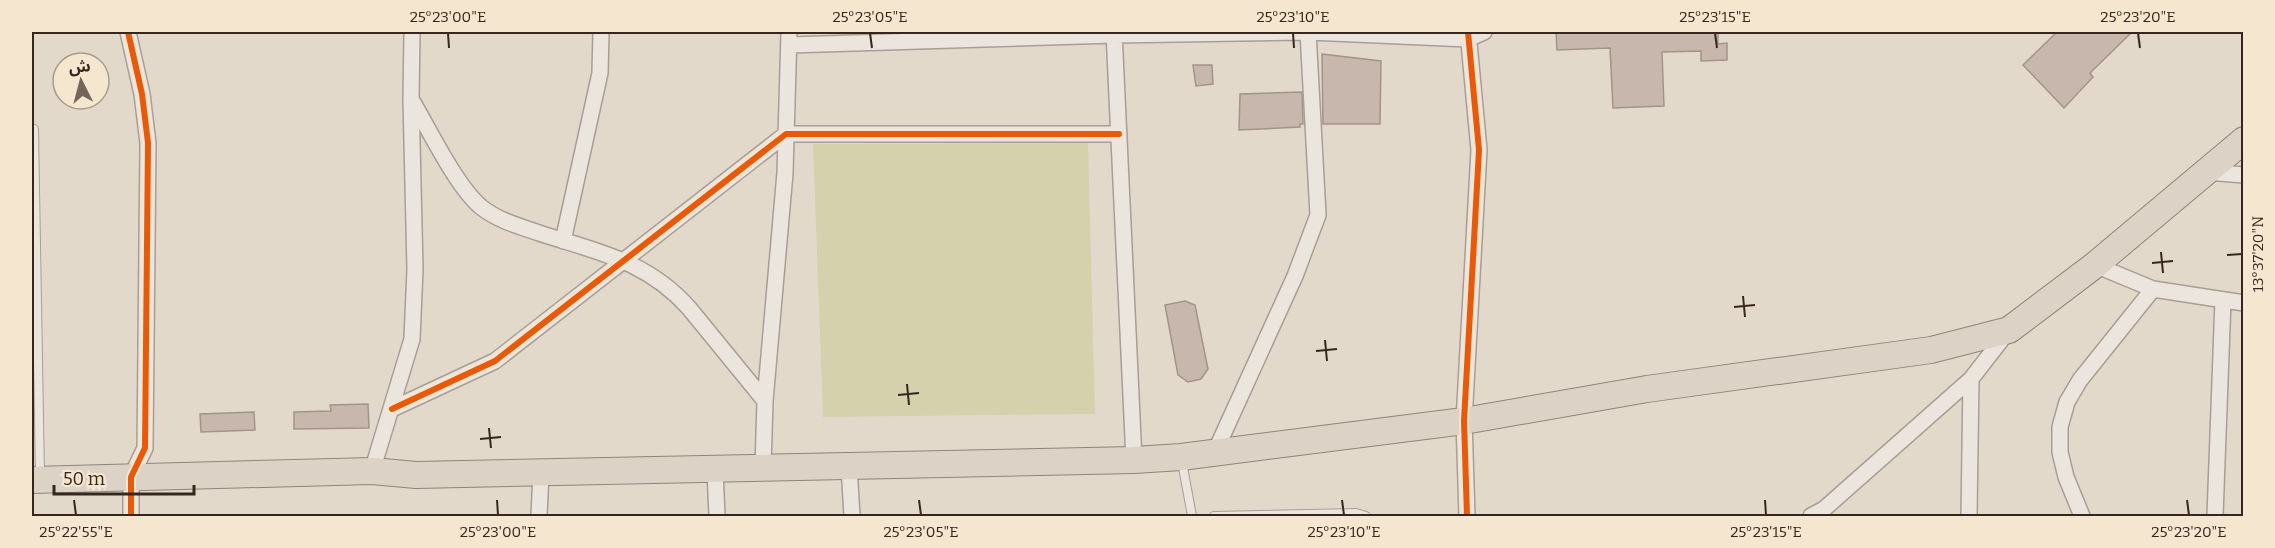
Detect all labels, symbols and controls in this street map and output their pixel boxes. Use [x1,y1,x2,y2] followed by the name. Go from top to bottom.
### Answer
[410,8,486,26] text: 25°23'00"E
[832,8,908,26] text: 25°23'05"E
[1256,8,1330,26] text: 25°23'10"E
[1679,8,1751,26] text: 25°23'15"E
[2100,8,2176,26] text: 25°23'20"E
[51,51,111,111] north arrow
[68,56,91,77] text: ش
[2249,216,2267,292] text: 13°37'20"N
[54,458,194,496] scale bar
[63,468,105,490] text: 50 m
[39,523,113,541] text: 25°22'55"E
[460,523,536,541] text: 25°23'00"E
[883,523,959,541] text: 25°23'05"E
[1307,523,1381,541] text: 25°23'10"E
[1730,523,1802,541] text: 25°23'15"E
[2151,523,2227,541] text: 25°23'20"E

